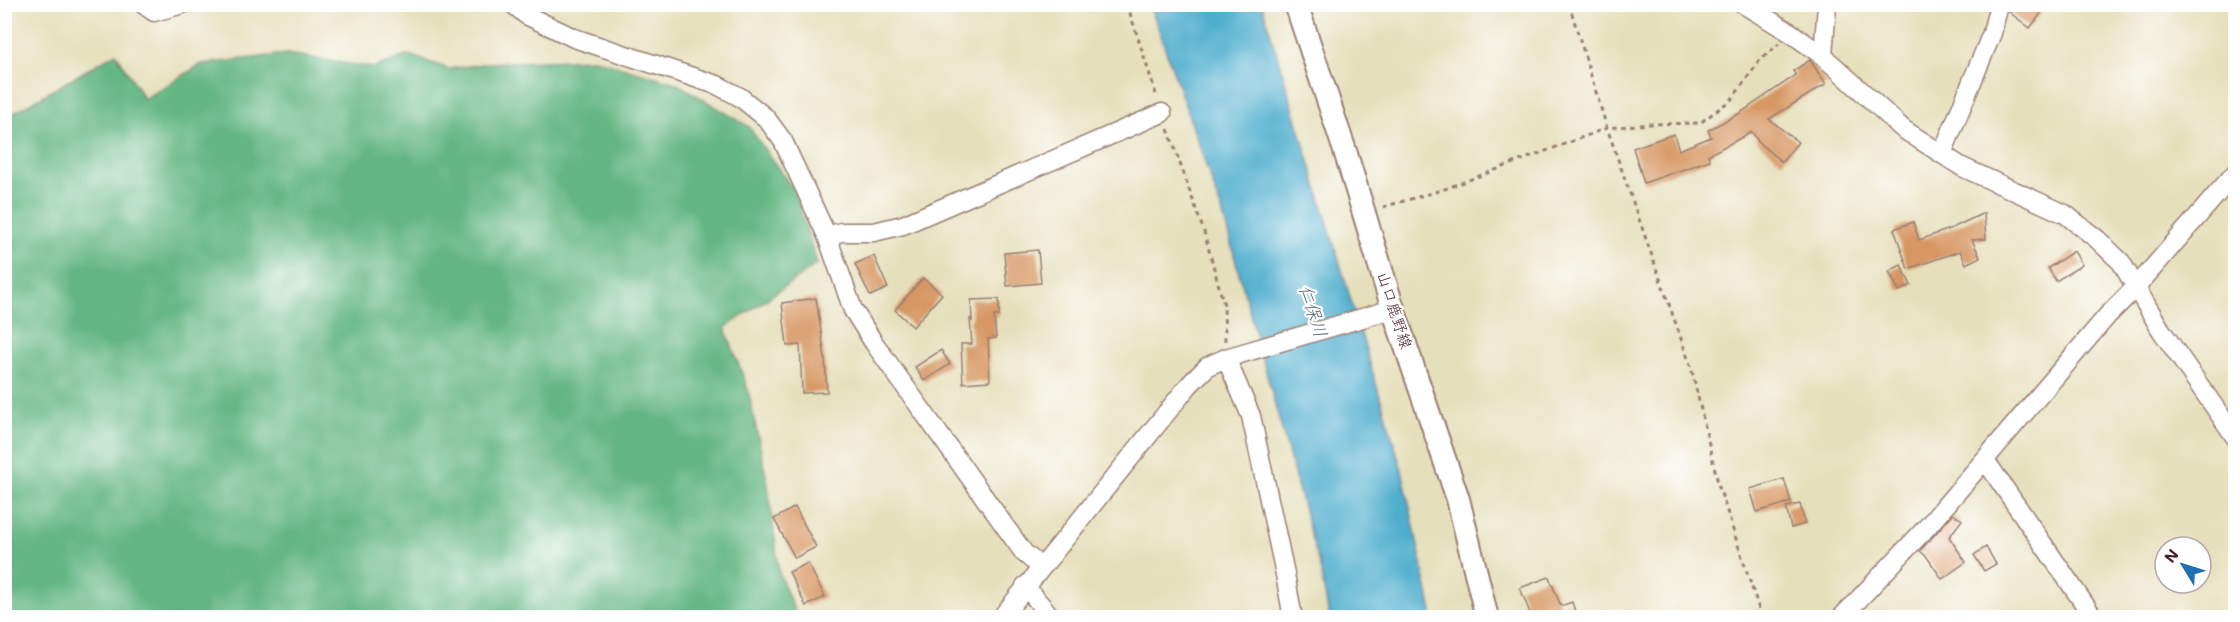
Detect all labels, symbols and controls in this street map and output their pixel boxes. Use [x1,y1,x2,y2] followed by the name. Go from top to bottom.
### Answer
[1373,269,1418,351] street label: 山口鹿野線
[1294,281,1334,340] water label: 仁保川
[2153,535,2213,595] north arrow
[2159,544,2183,567] text: N

